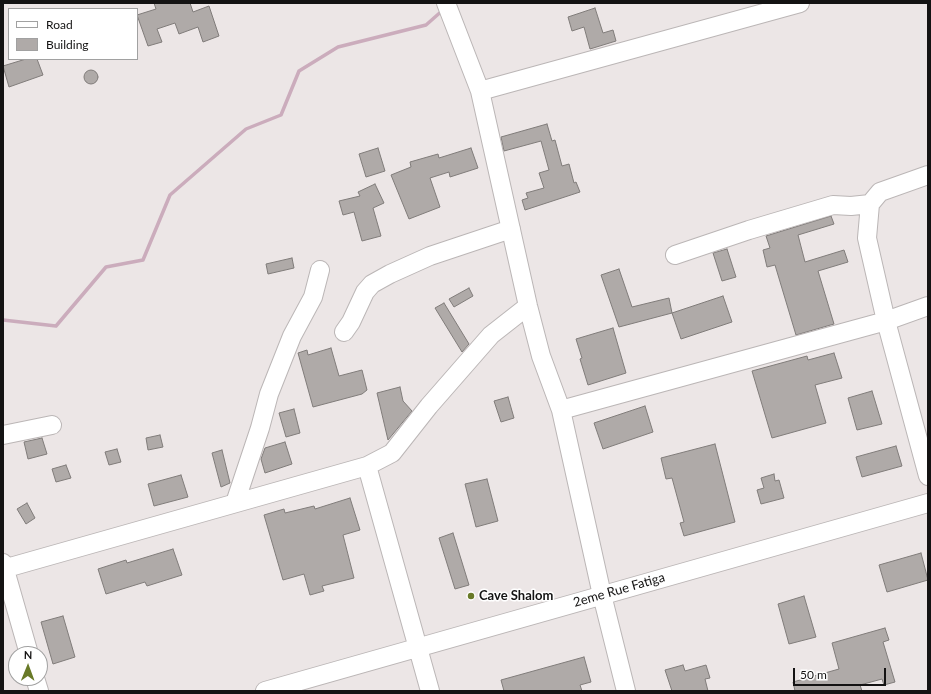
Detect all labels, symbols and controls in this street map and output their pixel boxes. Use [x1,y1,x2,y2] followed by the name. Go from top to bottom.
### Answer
[8,8,138,60] legend
[46,17,73,32] text: Road
[46,37,89,52] text: Building
[571,569,667,611] street label: 2eme Rue Fatiga
[479,588,553,604] place label: Cave Shalom
[466,591,476,601] marker: Cave Shalom
[8,646,48,686] north arrow
[24,648,33,661] text: N
[795,660,888,686] scale bar
[800,667,827,682] text: 50 m

